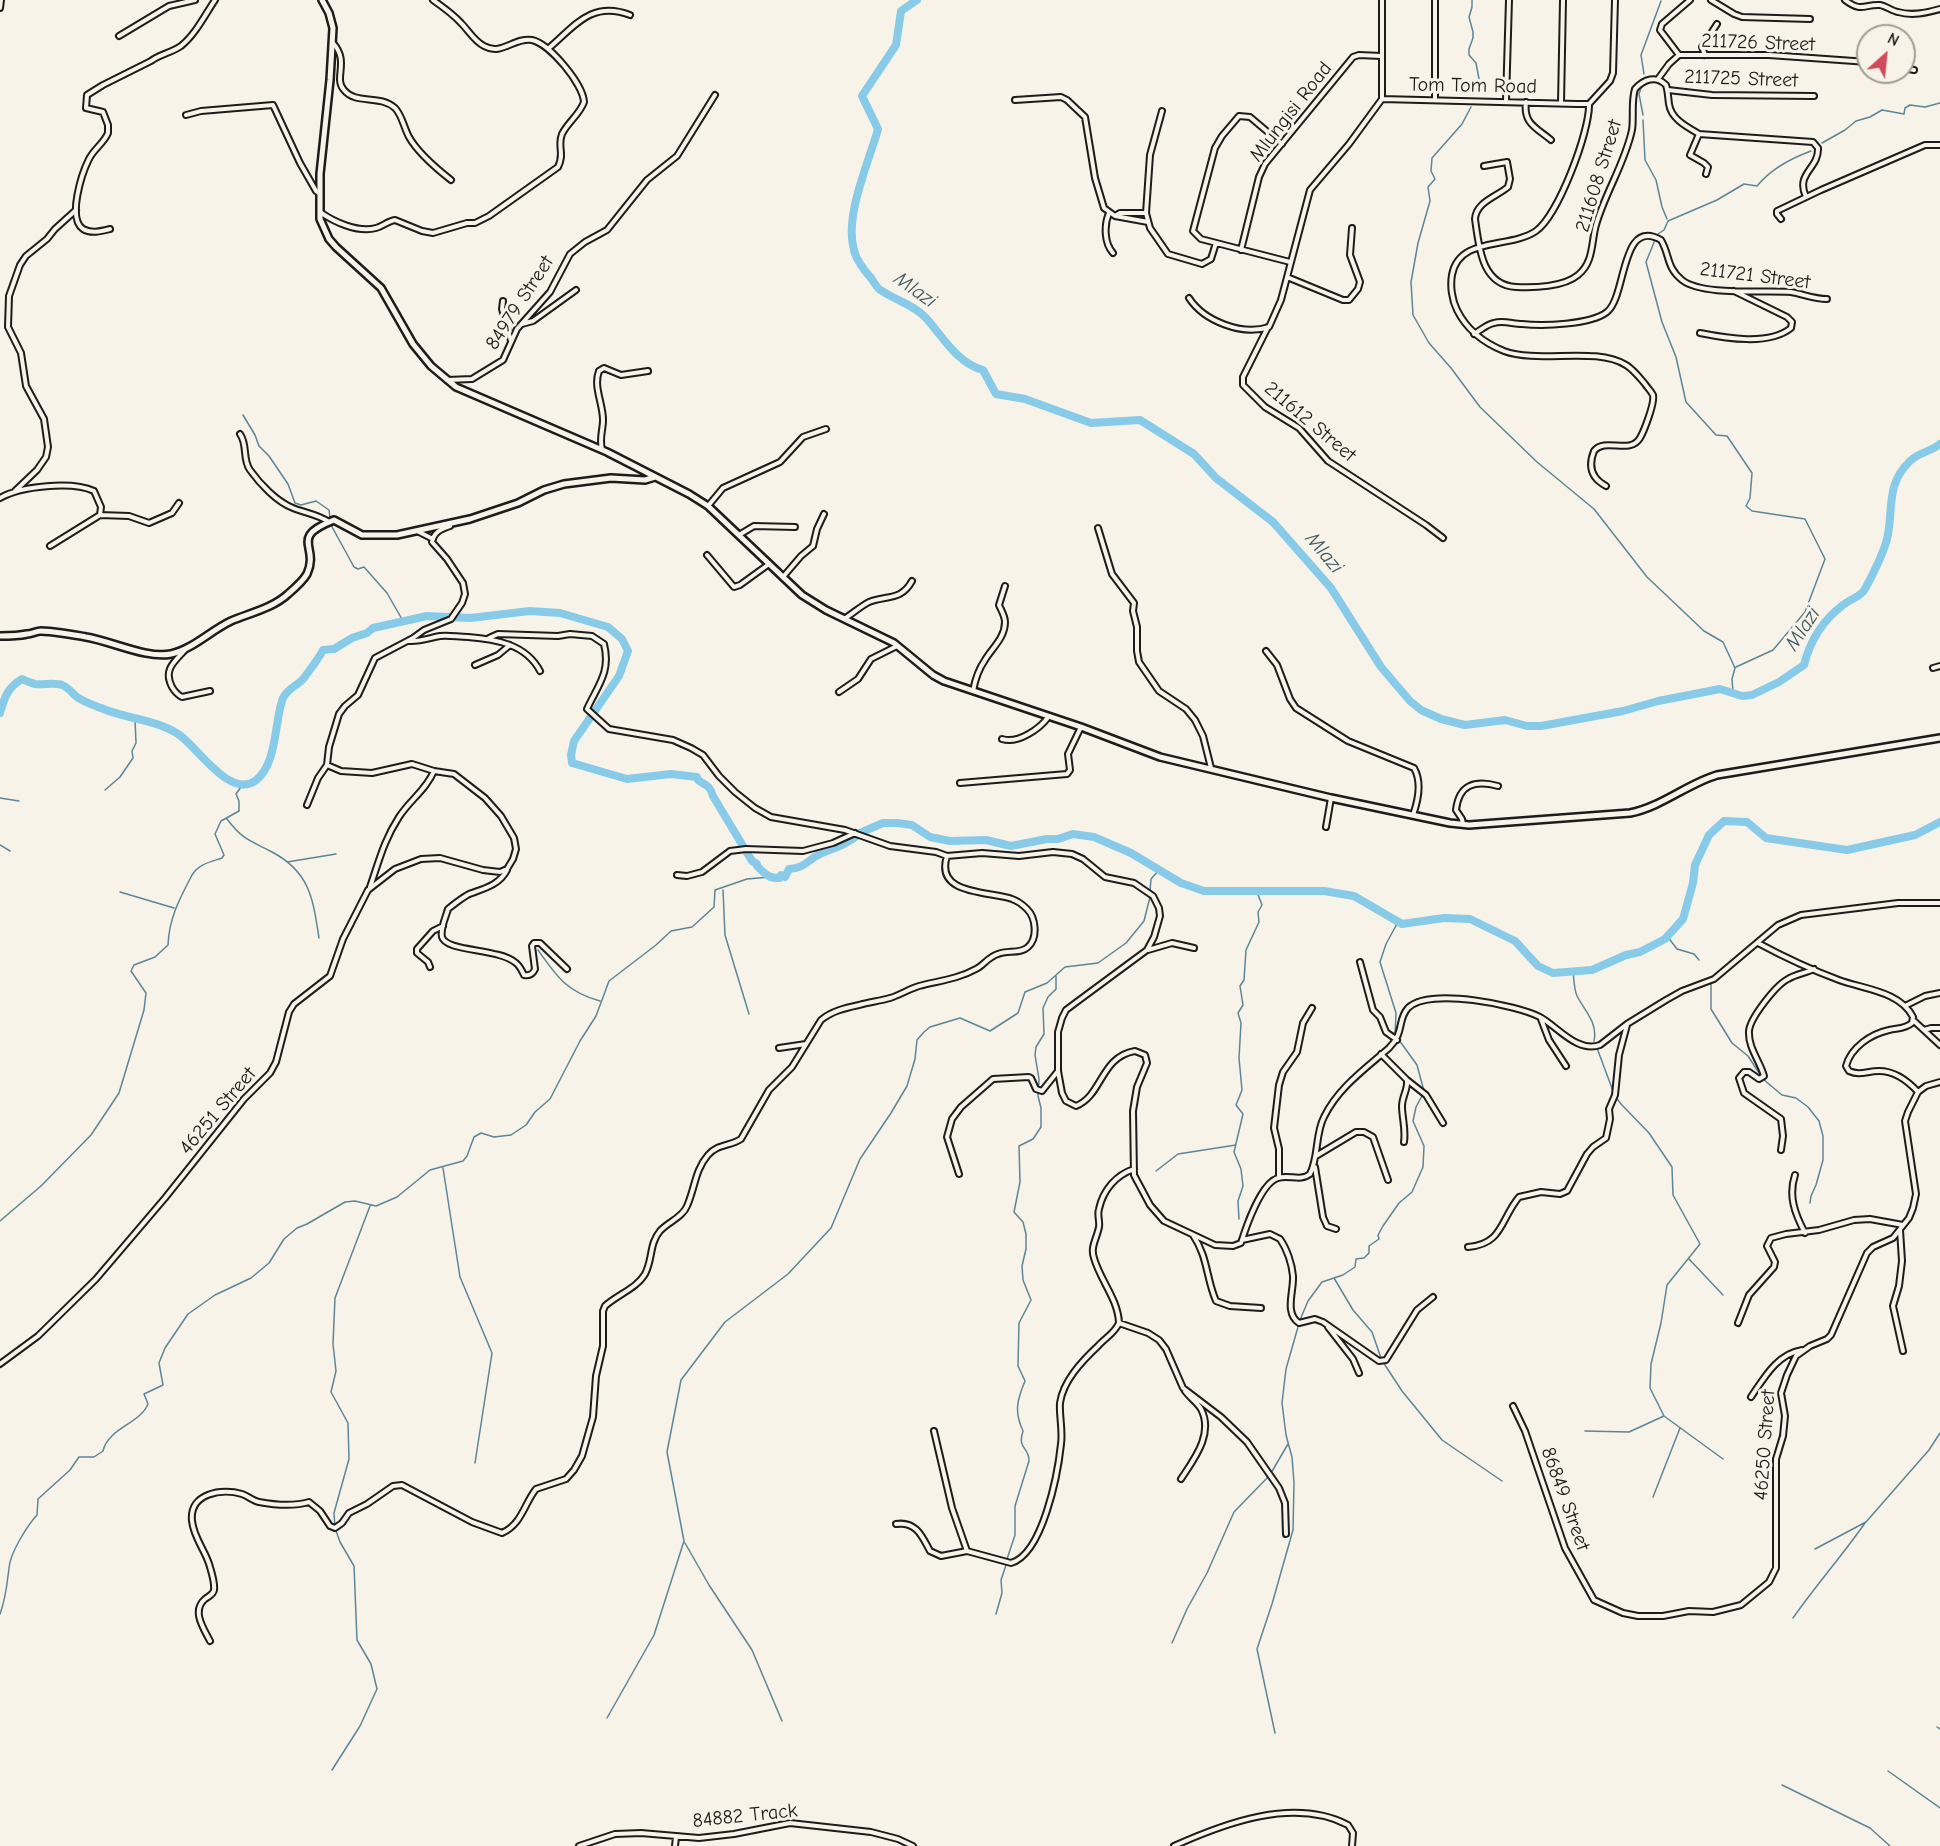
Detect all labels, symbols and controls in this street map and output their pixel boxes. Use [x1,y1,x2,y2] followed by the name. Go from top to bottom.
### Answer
[1856,24,1916,84] north arrow
[1701,29,1815,57] street label: 211726 Street
[1885,29,1902,50] text: N
[1245,57,1337,167] street label: Mlungisi Road
[1684,65,1798,93] street label: 211725 Street
[1409,73,1537,99] street label: Tom Tom Road
[1571,117,1627,235] street label: 211608 Street
[481,251,559,355] street label: 84979 Street
[1699,257,1811,295] street label: 211721 Street
[889,266,941,314] water label: Mlazi
[1259,377,1361,467] street label: 211612 Street
[1299,527,1349,579] water label: Mlazi
[1780,603,1826,655] water label: Mlazi
[175,1062,261,1160] street label: 46251 Street
[1749,1389,1781,1501] street label: 46250 Street
[1535,1444,1595,1554] street label: 86849 Street
[691,1799,799,1833] street label: 84882 Track

